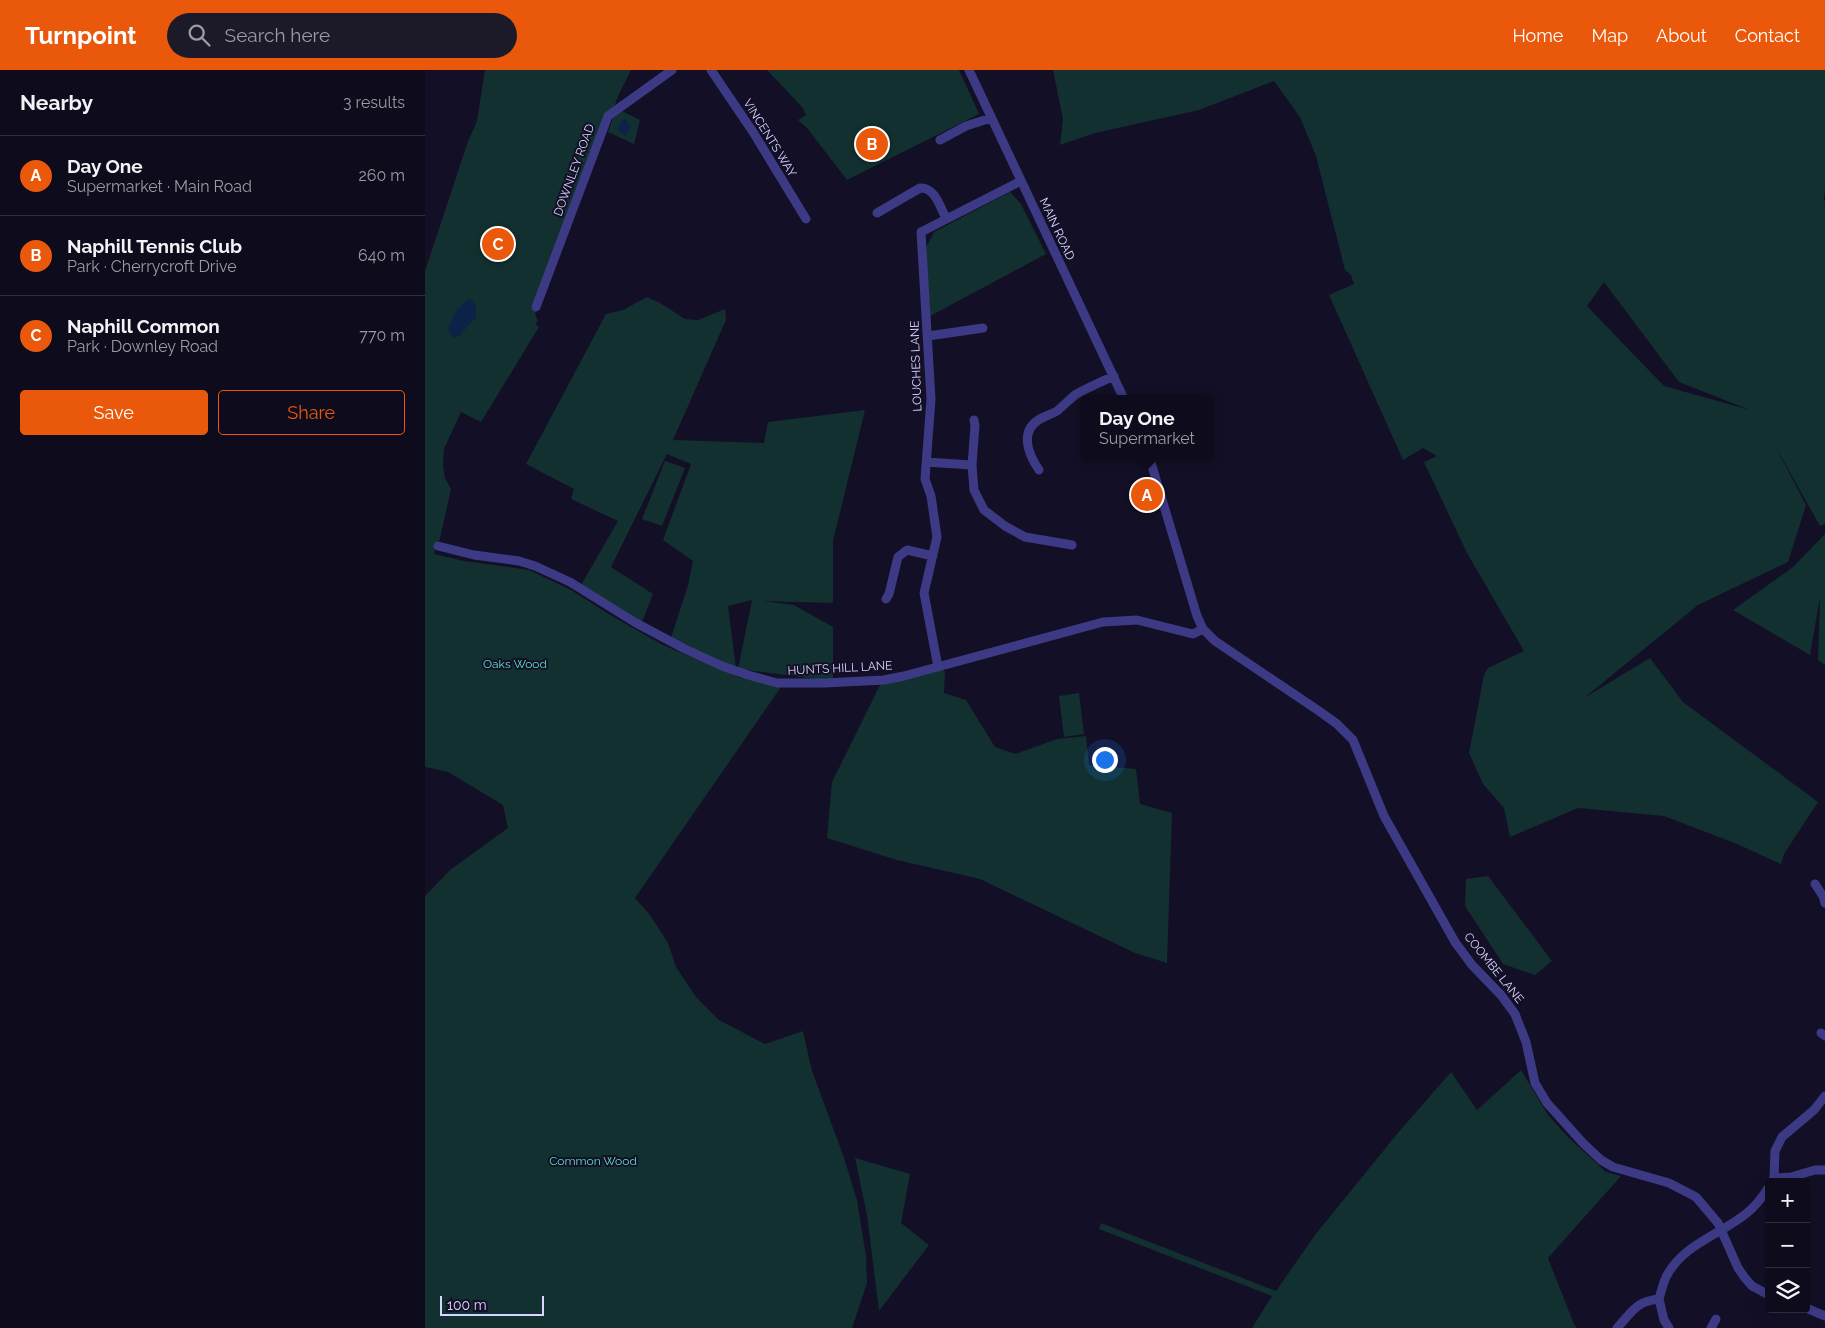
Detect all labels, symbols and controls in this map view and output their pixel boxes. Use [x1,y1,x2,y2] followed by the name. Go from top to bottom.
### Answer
[167,13,517,58] search box
[25,21,137,50] text: Turnpoint
[185,21,213,49] icon: search
[225,24,330,46] text: Search here
[1512,25,1563,46] text: Home
[1591,25,1628,46] text: Map
[1656,25,1707,46] text: About
[1735,25,1800,46] text: Contact
[20,90,93,115] text: Nearby
[343,93,405,112] text: 3 results
[740,96,800,180] street label: VINCENTS WAY
[551,122,597,218] street label: DOWNLEY ROAD
[856,125,888,163] pin: B
[67,155,143,177] text: Day One
[31,166,41,185] text: A
[358,166,405,185] text: 260 m
[67,177,252,196] text: Supermarket · Main Road
[1036,196,1078,263] street label: MAIN ROAD
[482,225,514,263] pin: C
[67,235,242,257] text: Naphill Tennis Club
[31,246,41,265] text: B
[358,246,405,265] text: 640 m
[67,257,237,276] text: Park · Cherrycroft Drive
[67,315,220,337] text: Naphill Common
[907,320,925,412] street label: LOUCHES LANE
[31,326,41,345] text: C
[359,326,405,345] text: 770 m
[67,337,218,356] text: Park · Downley Road
[20,390,208,435] button: Save
[218,390,405,435] button: Share
[1081,395,1213,460] popup
[1099,407,1175,429] text: Day One
[1099,429,1195,448] text: Supermarket
[1131,476,1163,514] pin: A
[483,657,547,671] park label: Oaks Wood
[787,658,893,678] street label: HUNTS HILL LANE
[1092,747,1118,773] your location
[1461,930,1527,1006] street label: COOMBE LANE
[549,1154,637,1168] park label: Common Wood
[1765,1178,1810,1313] map controls
[1765,1178,1810,1223] button: +
[1765,1223,1810,1268] button: −
[1765,1268,1810,1313] button: layers
[440,1293,544,1316] scale bar
[447,1297,487,1313] text: 100 m

